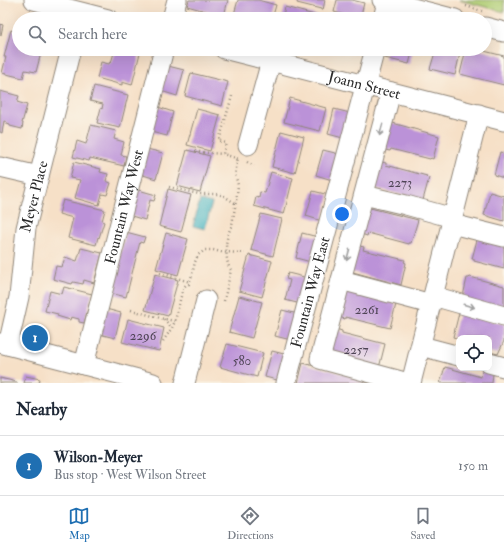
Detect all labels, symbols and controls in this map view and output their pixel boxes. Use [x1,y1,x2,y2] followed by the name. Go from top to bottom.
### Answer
[12,12,492,56] search box
[26,23,48,45] icon: search
[58,25,127,44] text: Search here
[325,67,403,104] street label: Joann Street
[377,123,384,136] one-way arrow
[101,148,148,266] street label: Fountain Way West
[16,159,53,235] street label: Meyer Place
[388,175,412,191] house number: 2273
[332,204,352,224] your location
[287,234,335,350] street label: Fountain Way East
[343,248,351,261] one-way arrow
[355,302,380,318] house number: 2261
[462,303,475,310] one-way arrow
[22,323,48,353] pin: 1
[130,328,158,344] house number: 2296
[456,335,492,371] map controls
[456,335,492,371] button: locate
[344,342,368,358] house number: 2257
[233,353,251,369] house number: 580
[16,399,67,420] text: Nearby
[54,448,142,467] text: Wilson-Meyer
[27,458,31,474] text: 1
[458,458,488,474] text: 150 m
[54,467,206,483] text: Bus stop · West Wilson Street
[68,505,90,542] tab: Map
[227,505,274,542] tab: Directions
[410,505,436,542] tab: Saved

